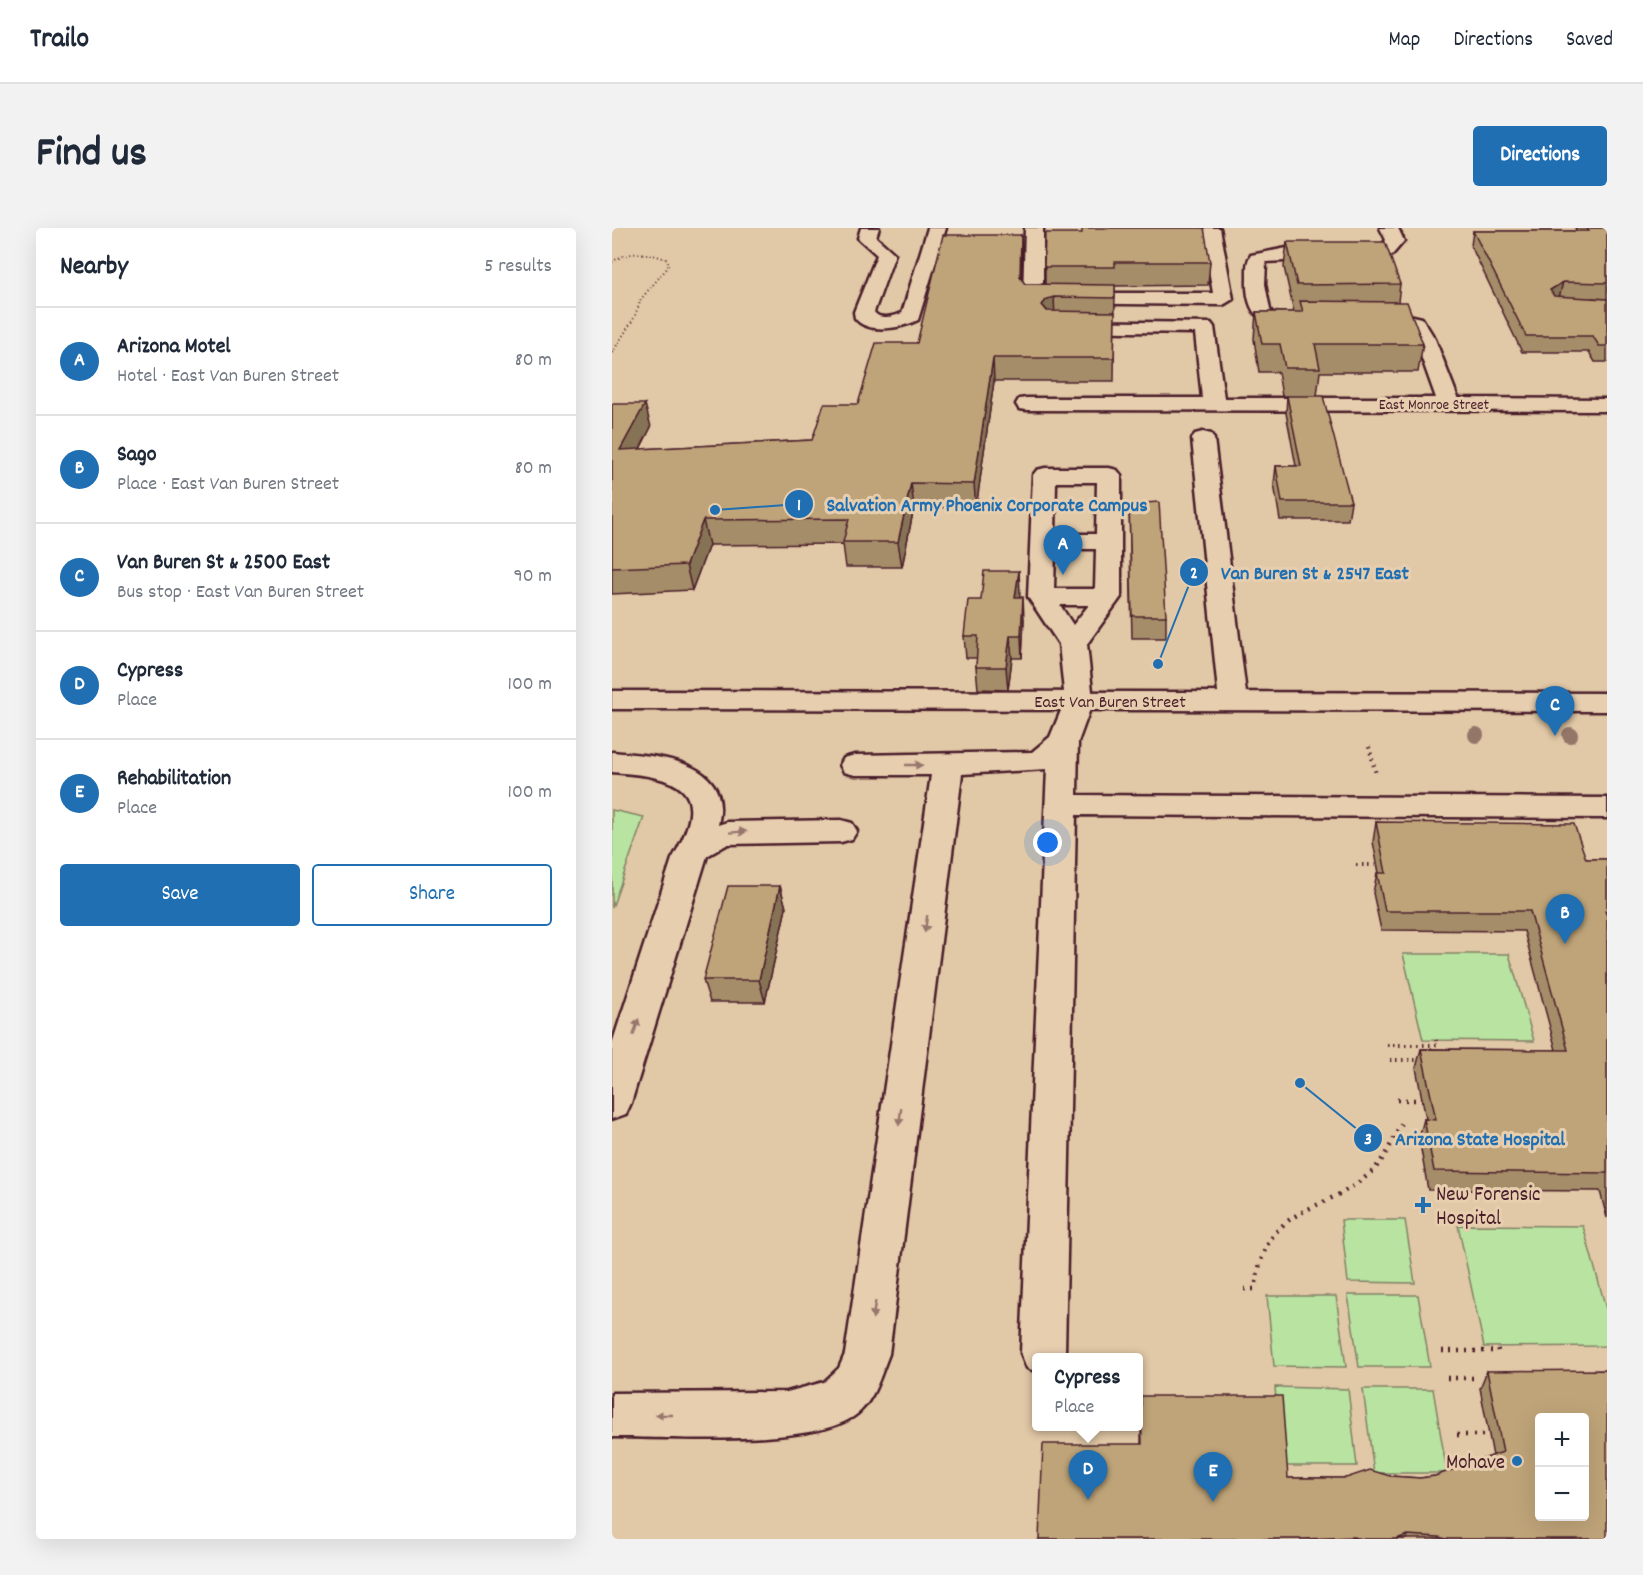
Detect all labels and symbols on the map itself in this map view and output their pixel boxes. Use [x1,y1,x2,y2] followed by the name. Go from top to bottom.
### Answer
[1379,395,1490,417] street label: East Monroe Street
[784,485,1159,523] callout: Salvation Army Phoenix Corporate Campus
[826,493,1148,521] text: Salvation Army Phoenix Corporate Campus
[797,494,801,519] text: 1
[1044,526,1082,575] pin: A
[1179,553,1421,591] callout: Van Buren St & 2547 East
[1221,561,1410,589] text: Van Buren St & 2547 East
[1190,562,1198,587] text: 2
[1536,686,1574,736] pin: C
[1034,691,1186,716] street label: East Van Buren Street
[904,760,923,770] one-way arrow
[729,828,748,837] one-way arrow
[1033,828,1062,857] your location
[1546,894,1584,944] pin: B
[922,915,931,934] one-way arrow
[632,1018,641,1036] one-way arrow
[896,1108,905,1127] one-way arrow
[1353,1119,1577,1157] callout: Arizona State Hospital
[1395,1127,1565,1155] text: Arizona State Hospital
[1364,1128,1372,1153] text: 3
[1436,1181,1541,1235] place label: New Forensic Hospital
[1414,1196,1432,1214] marker: New Forensic Hospital
[869,1301,878,1320] one-way arrow
[654,1410,673,1420] one-way arrow
[1446,1449,1505,1479] place label: Mohave
[1068,1450,1108,1500] pin: D
[1194,1452,1232,1502] pin: E
[1510,1454,1524,1468] marker: Mohave

